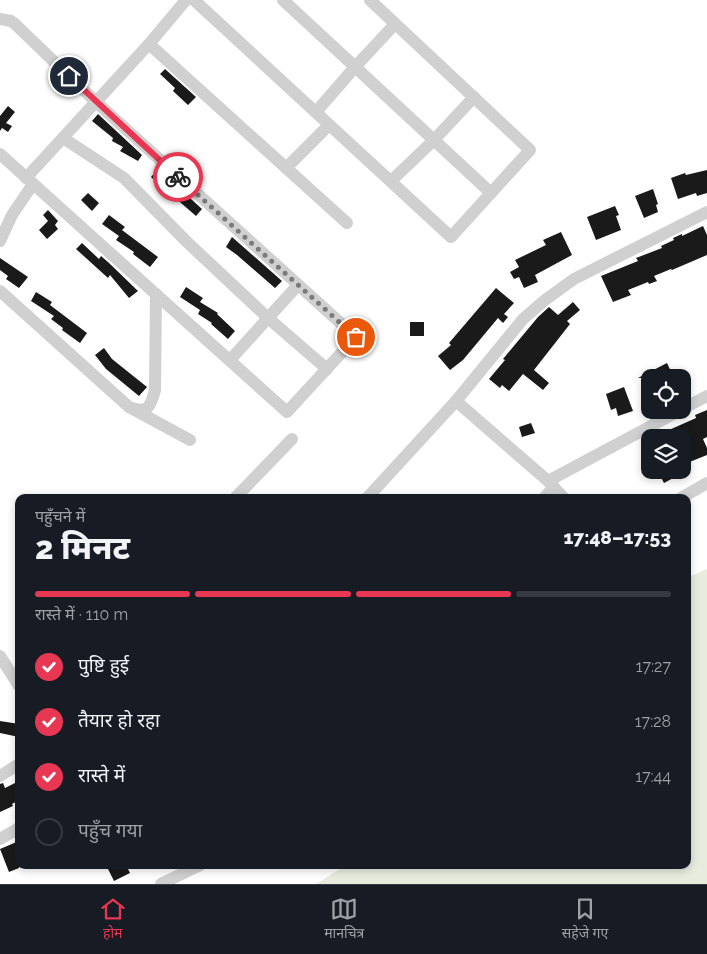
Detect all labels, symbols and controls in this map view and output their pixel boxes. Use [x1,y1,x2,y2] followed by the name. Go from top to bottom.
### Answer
[48,55,90,97] pin
[55,62,83,90] icon: home
[153,152,203,202] courier
[164,163,192,191] icon: bike
[335,316,377,358] pin
[342,323,370,351] icon: bag
[641,369,691,479] map controls
[641,369,691,419] button: locate
[641,429,691,479] button: layers
[35,507,85,526] text: पहुँचने में
[563,526,671,548] text: 17:48–17:53
[35,529,130,566] text: 2 मिनट
[35,605,128,624] text: रास्ते में · 110 m
[35,653,63,681] icon: check
[78,654,129,676] text: पुष्टि हुई
[636,657,671,676] text: 17:27
[35,708,63,736] icon: check
[78,709,160,731] text: तैयार हो रहा
[635,712,671,731] text: 17:28
[35,763,63,791] icon: check
[78,764,125,786] text: रास्ते में
[635,767,671,786] text: 17:44
[78,819,142,841] text: पहुँच गया
[99,895,127,944] tab: होम
[324,895,364,944] tab: मानचित्र
[562,895,608,944] tab: सहेजे गए

